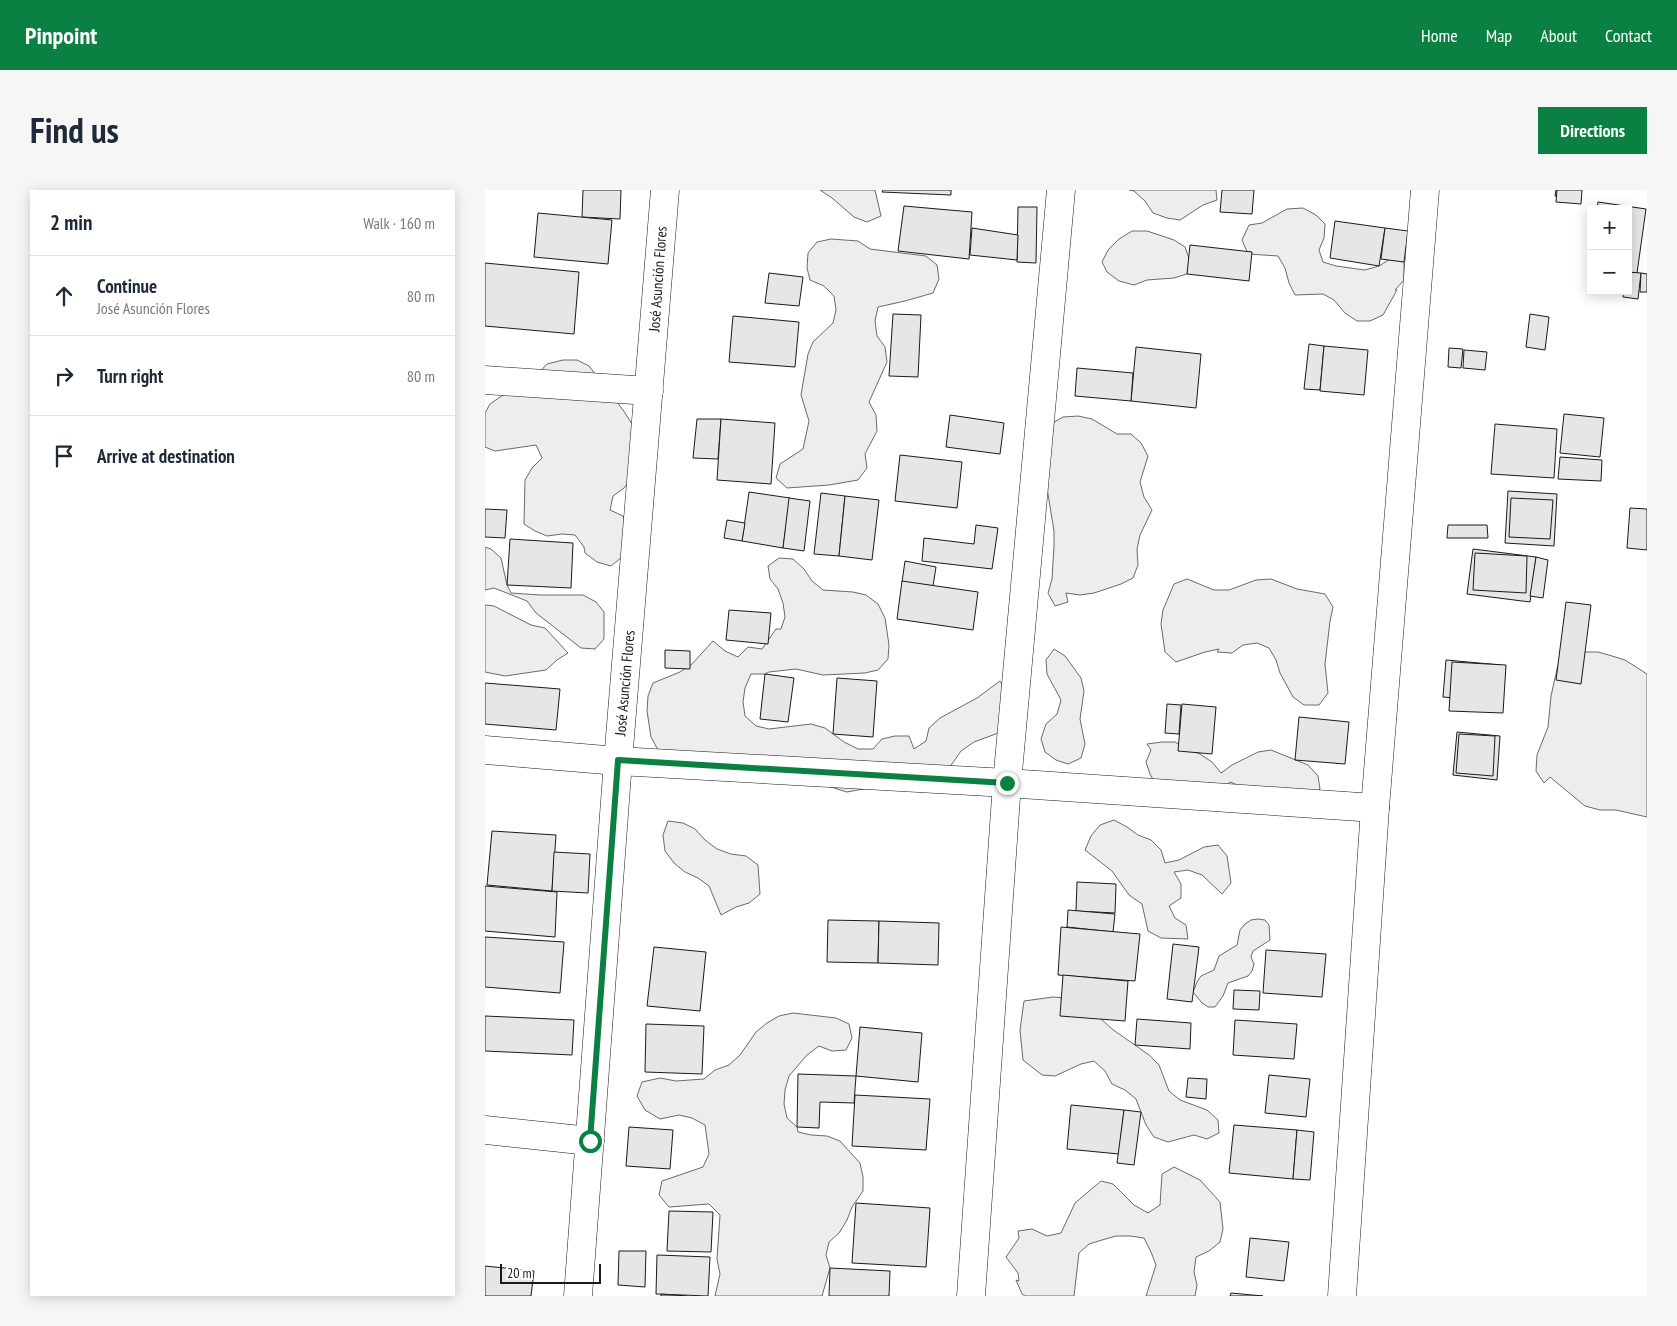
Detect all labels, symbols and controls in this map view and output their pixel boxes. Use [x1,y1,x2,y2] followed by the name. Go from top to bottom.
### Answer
[25,20,97,51] text: Pinpoint
[1421,24,1458,47] text: Home
[1486,24,1512,47] text: Map
[1540,24,1577,47] text: About
[1605,24,1652,47] text: Contact
[30,107,119,153] text: Find us
[1538,107,1647,154] button: Directions
[1587,205,1632,295] map controls
[1587,205,1632,250] button: +
[50,209,92,236] text: 2 min
[363,213,435,233] text: Walk · 160 m
[644,226,671,333] street label: José Asunción Flores
[1587,250,1632,295] button: −
[97,274,157,298] text: Continue
[50,282,78,310] icon: ahead
[407,286,435,306] text: 80 m
[97,298,210,318] text: José Asunción Flores
[50,362,78,390] icon: right
[97,364,163,388] text: Turn right
[407,366,435,386] text: 80 m
[50,442,78,470] icon: arrive
[97,444,235,468] text: Arrive at destination
[610,629,639,737] street label: José Asunción Flores
[996,772,1019,795] route end
[579,1130,602,1153] route start
[500,1261,601,1284] scale bar
[507,1264,532,1282] text: 20 m

